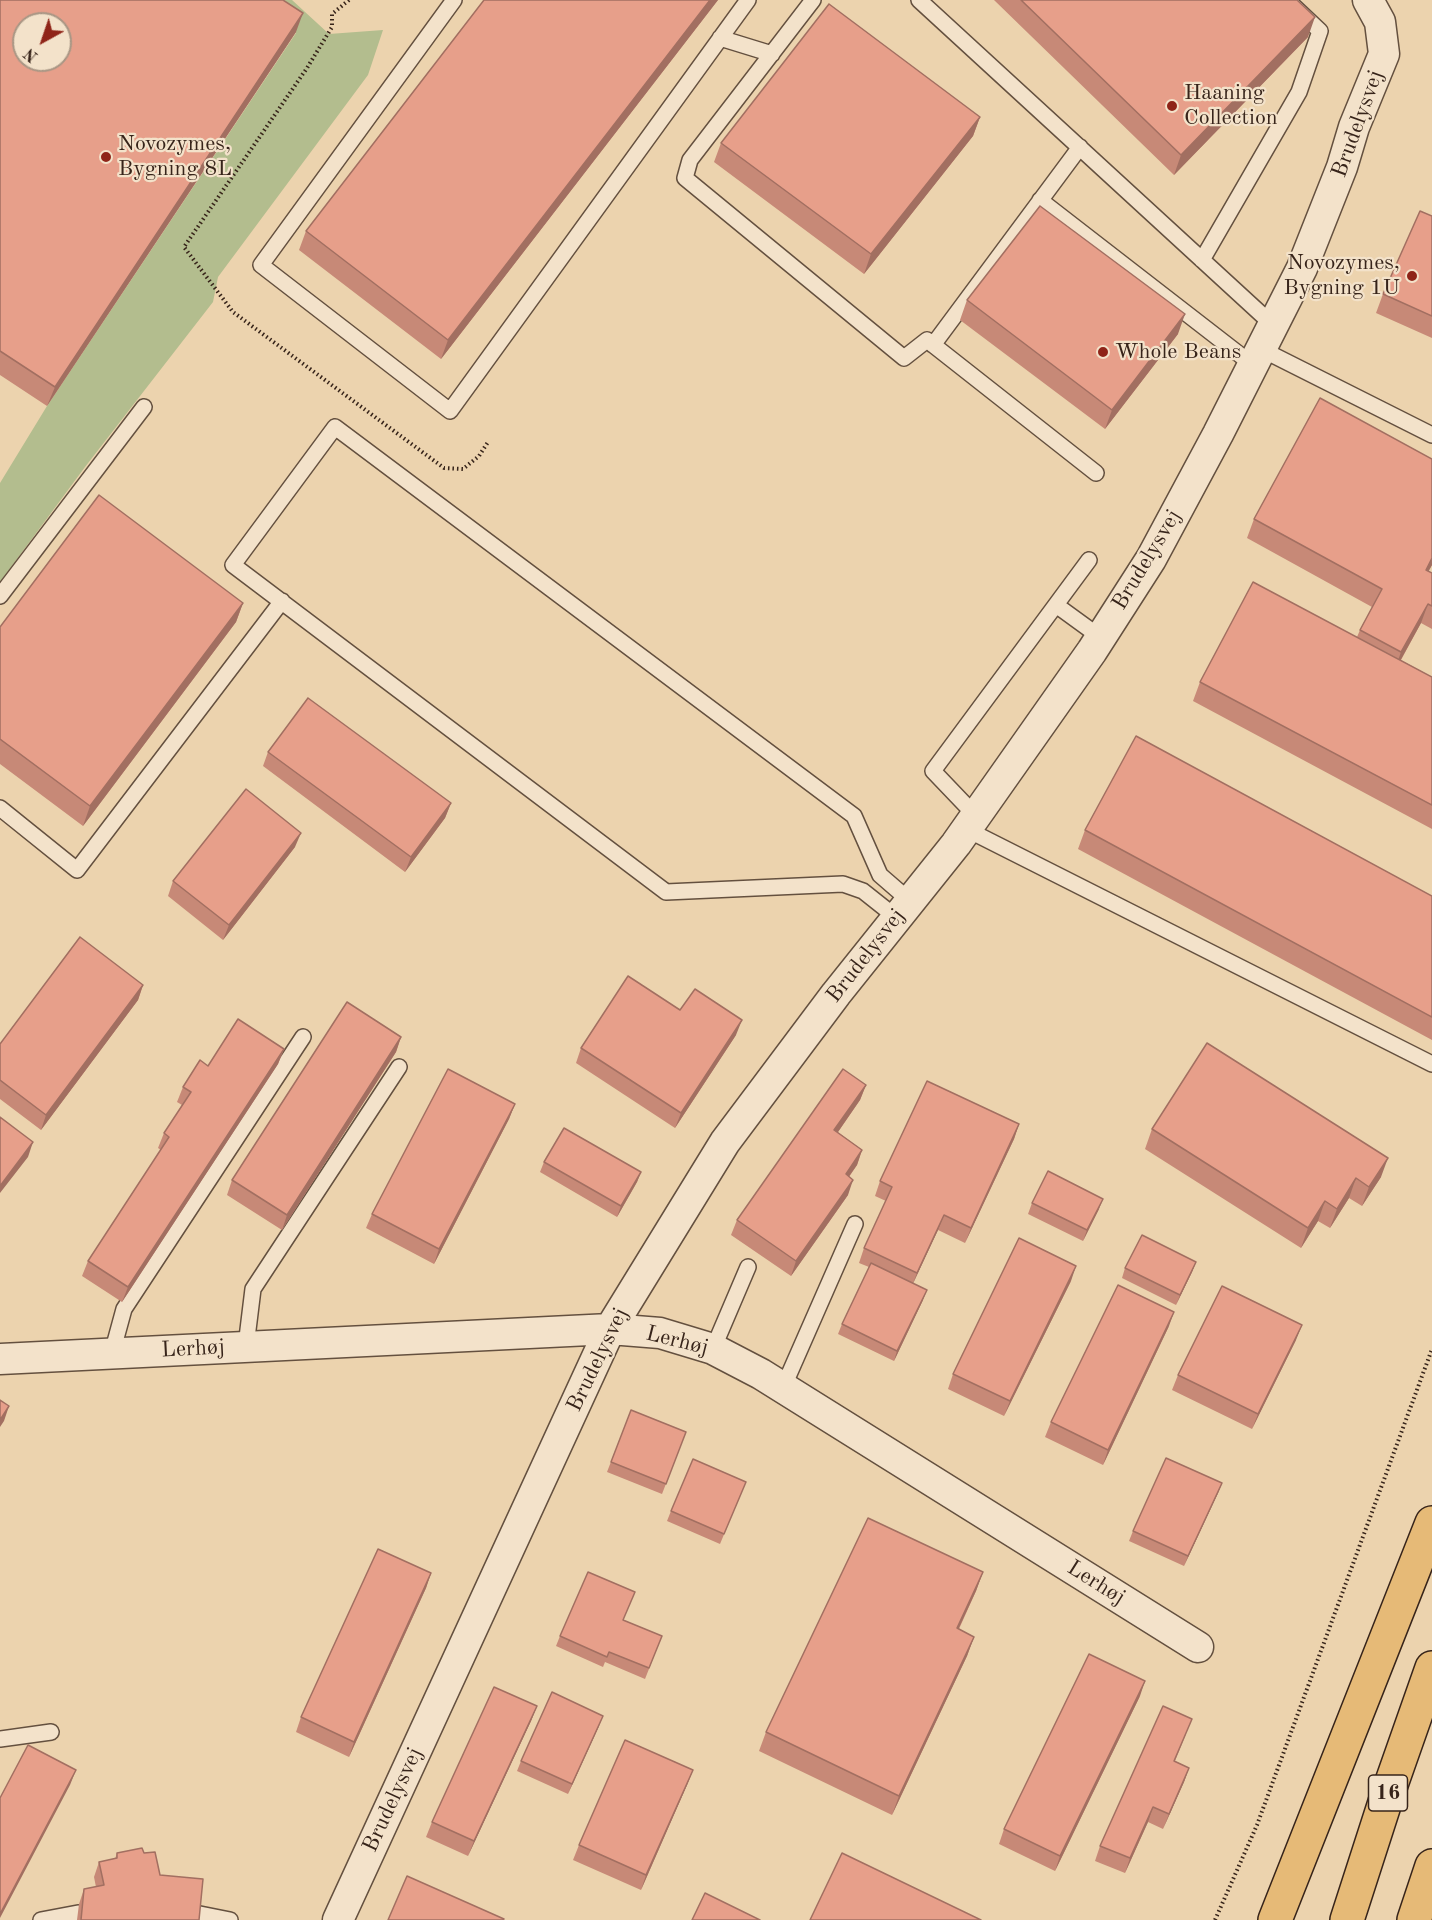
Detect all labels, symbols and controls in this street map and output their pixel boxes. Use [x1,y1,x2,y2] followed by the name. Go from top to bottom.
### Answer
[12,12,72,72] north arrow
[22,44,42,64] text: N
[1326,67,1390,181] street label: Brudelysvej
[1184,80,1278,132] place label: Haaning Collection
[1165,99,1179,113] marker: Haaning Collection
[118,131,232,182] place label: Novozymes, Bygning 8L
[99,150,113,164] marker: Novozymes, Bygning 8L
[1284,250,1400,302] place label: Novozymes, Bygning 1U
[1405,269,1419,283] marker: Novozymes, Bygning 1U
[1115,339,1241,365] place label: Whole Beans
[1096,345,1110,359] marker: Whole Beans
[1107,505,1187,615] street label: Brudelysvej
[821,904,911,1008] street label: Brudelysvej
[561,1304,635,1416] street label: Brudelysvej
[643,1320,711,1362] street label: Lerhøj
[160,1334,226,1364] street label: Lerhøj
[1062,1555,1130,1611] street label: Lerhøj
[357,1743,429,1857] street label: Brudelysvej
[1368,1775,1408,1811] road number: 16

